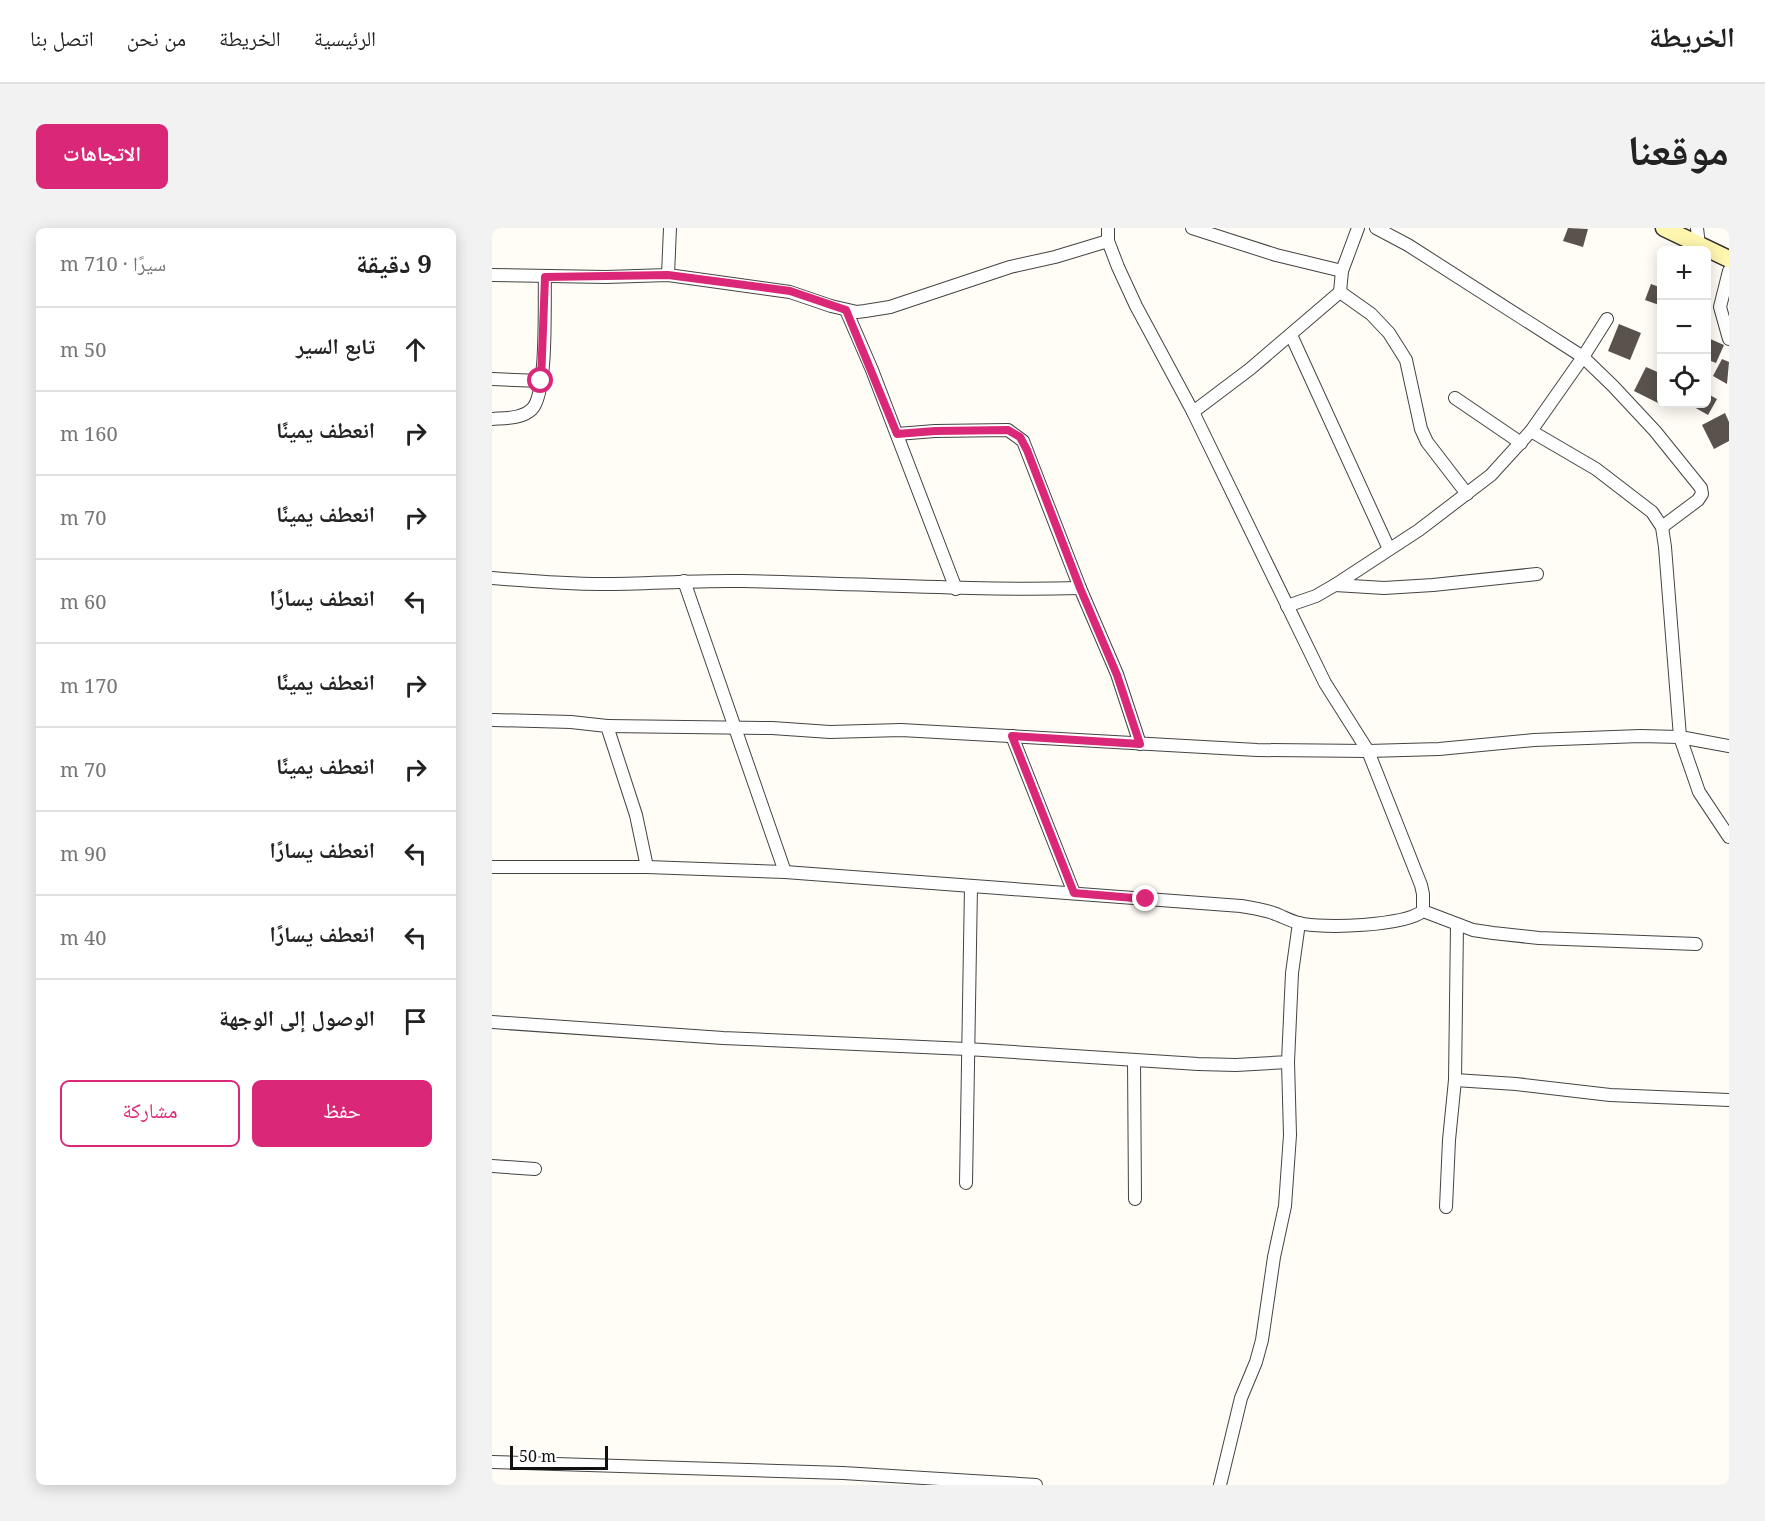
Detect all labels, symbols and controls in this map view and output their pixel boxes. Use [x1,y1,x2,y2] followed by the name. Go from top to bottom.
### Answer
[1649,17,1735,55] text: الخريطة
[30,24,94,52] text: اتصل بنا
[127,24,186,52] text: من نحن
[219,24,281,52] text: الخريطة
[314,24,376,52] text: الرئيسية
[1628,120,1729,177] text: موقعنا
[36,124,168,189] button: الاتجاهات
[356,245,432,281] text: 9 دقيقة
[1657,246,1711,408] map controls
[1657,246,1711,300] button: +
[60,250,166,277] text: سيرًا · 710 m
[1657,300,1711,354] button: −
[296,330,375,360] text: تابع السير
[399,333,432,366] icon: ahead
[60,336,106,363] text: 50 m
[1657,354,1711,408] button: locate
[527,367,553,393] route start
[276,414,375,444] text: انعطف يمينًا
[399,417,432,450] icon: right
[60,420,118,447] text: 160 m
[276,498,375,528] text: انعطف يمينًا
[399,501,432,534] icon: right
[60,504,106,531] text: 70 m
[270,582,375,612] text: انعطف يسارًا
[399,585,432,618] icon: left
[60,588,106,615] text: 60 m
[276,666,375,696] text: انعطف يمينًا
[399,669,432,702] icon: right
[60,672,118,699] text: 170 m
[276,750,375,780] text: انعطف يمينًا
[399,753,432,786] icon: right
[60,756,106,783] text: 70 m
[270,834,375,864] text: انعطف يسارًا
[399,837,432,870] icon: left
[60,840,106,867] text: 90 m
[1132,885,1158,911] route end
[270,918,375,948] text: انعطف يسارًا
[399,921,432,954] icon: left
[60,924,106,951] text: 40 m
[219,1002,375,1032] text: الوصول إلى الوجهة
[399,1005,432,1038] icon: arrive
[60,1080,240,1147] button: مشاركة
[252,1080,432,1147] button: حفظ
[510,1443,608,1470] scale bar
[519,1445,556,1467] text: 50 m

